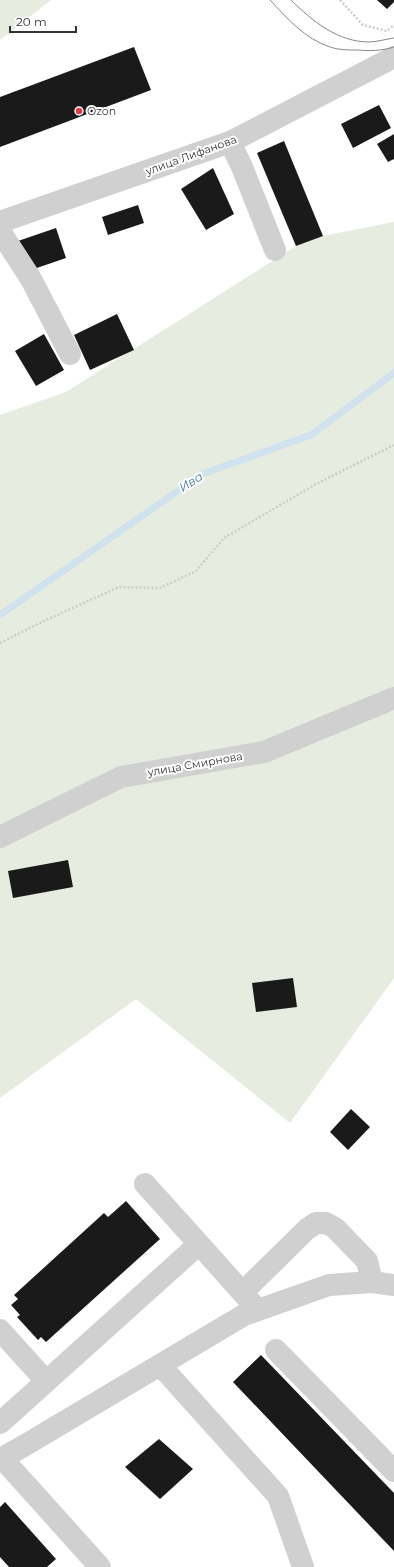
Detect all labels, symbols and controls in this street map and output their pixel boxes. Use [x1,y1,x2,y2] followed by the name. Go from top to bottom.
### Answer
[10,8,76,34] scale bar
[16,14,47,29] text: 20 m
[87,104,116,118] place label: Ozon
[74,106,84,116] marker: Ozon
[143,132,238,178] street label: улица Лифанова
[176,468,205,495] water label: Ива
[145,749,244,779] street label: улица Смирнова

